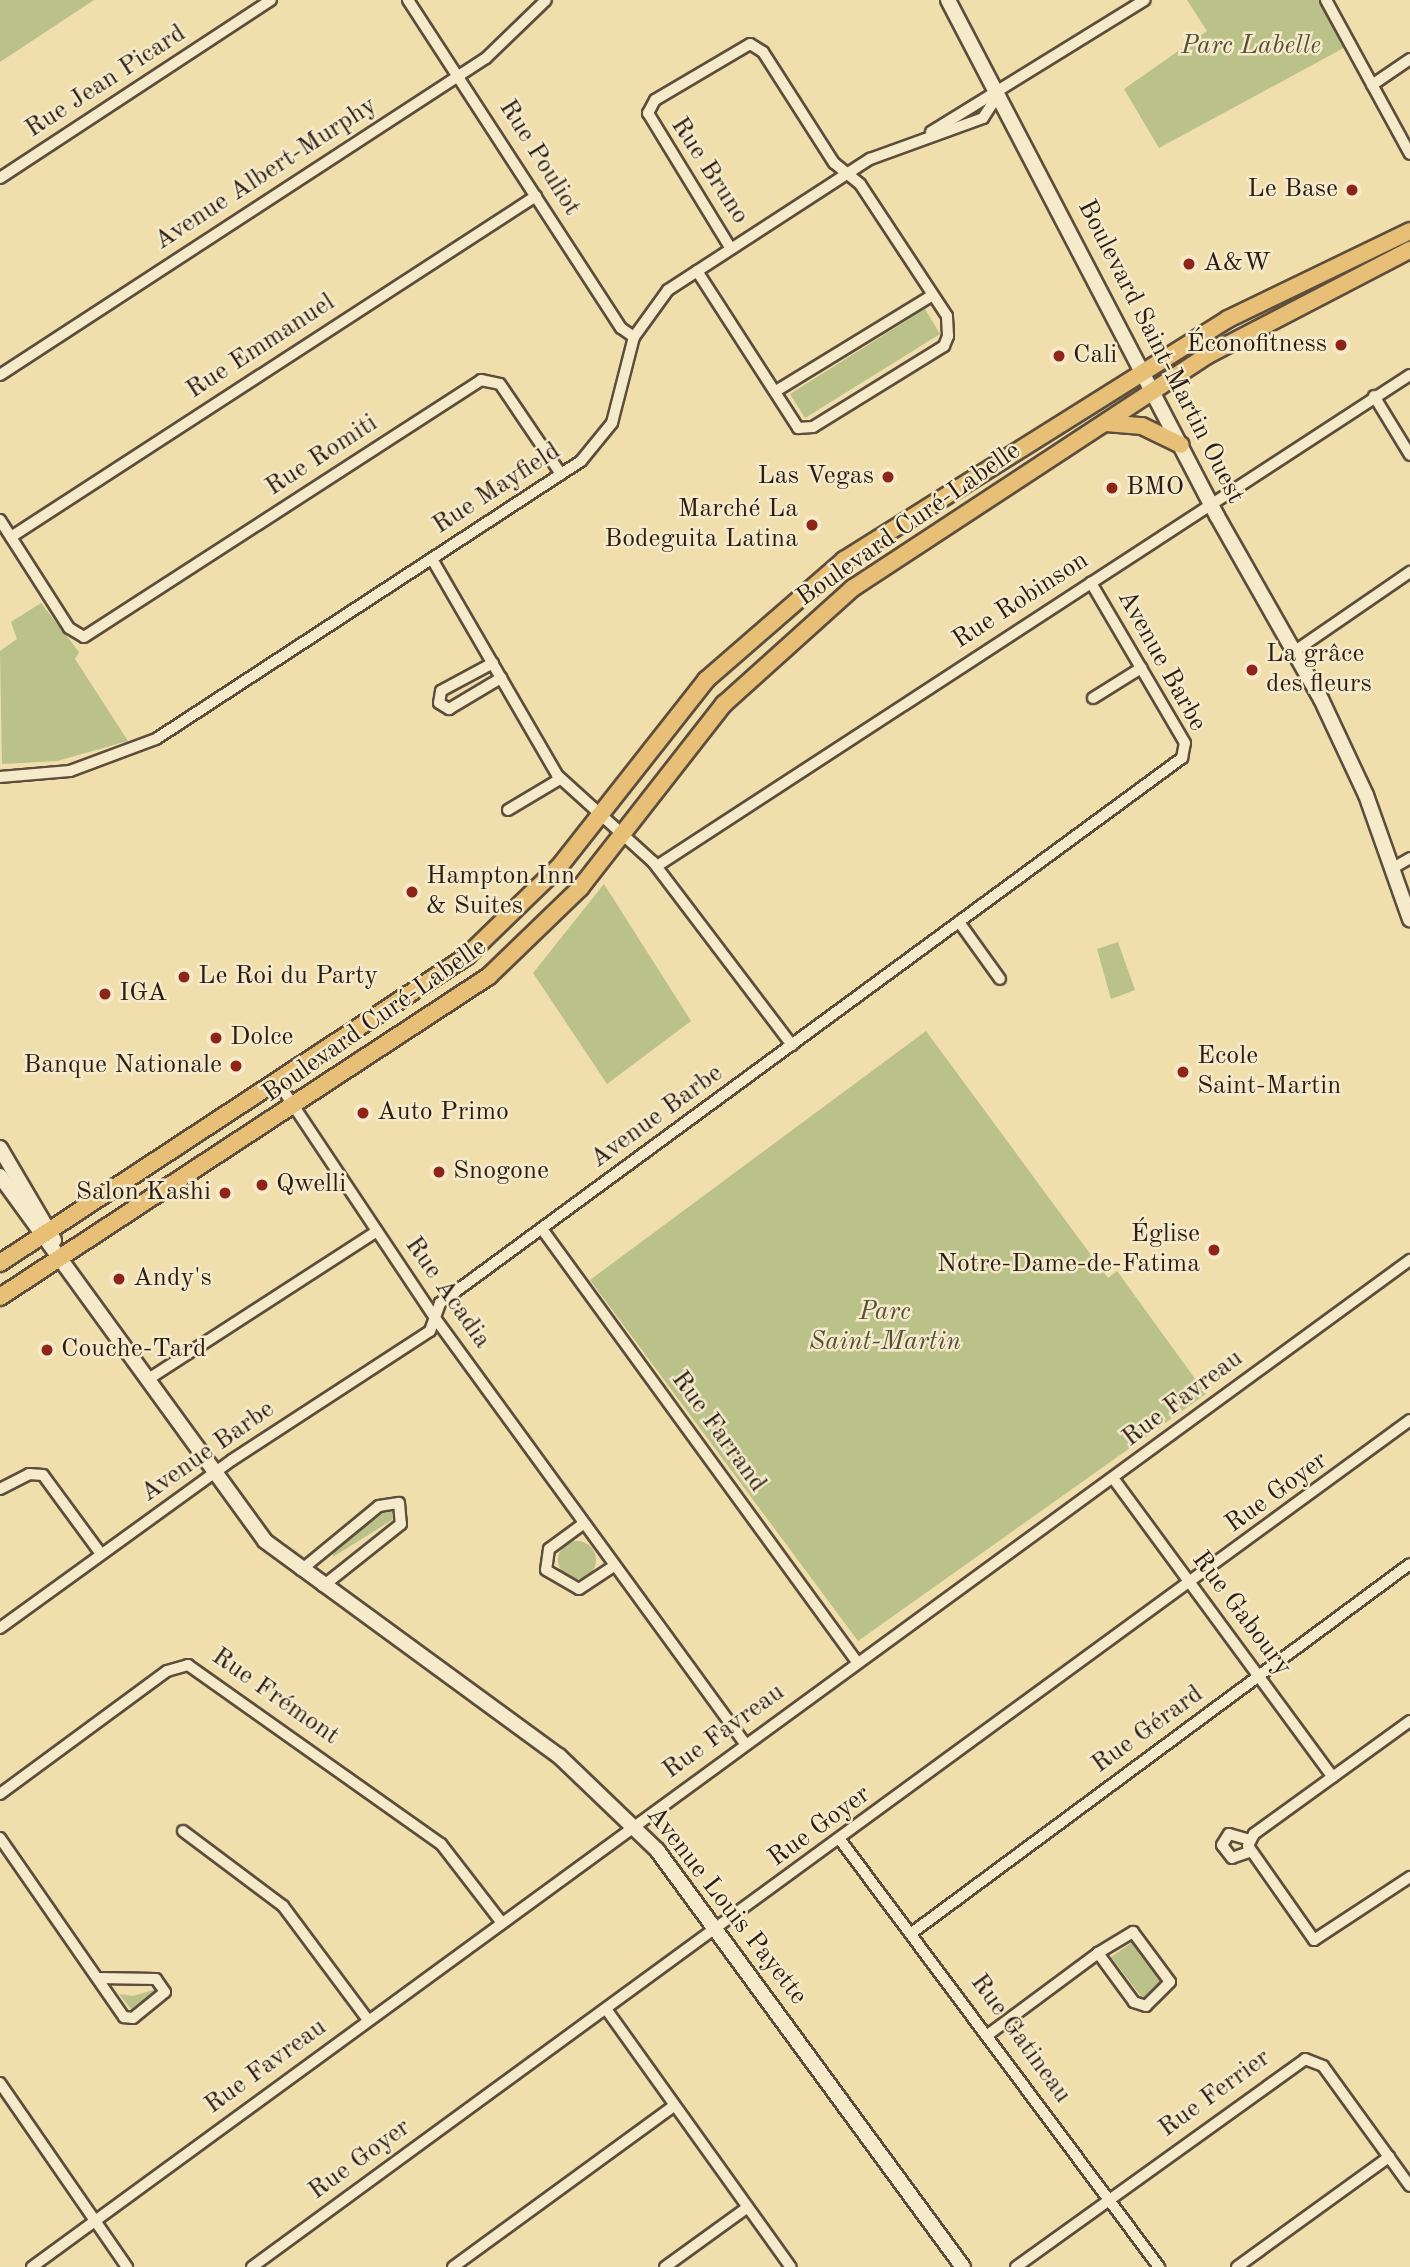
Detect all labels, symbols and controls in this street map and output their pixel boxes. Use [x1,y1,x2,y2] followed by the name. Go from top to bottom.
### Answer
[20,19,192,145] street label: Rue Jean Picard
[1181,31,1321,63] park label: Parc Labelle
[149,90,383,258] street label: Avenue Albert-Murphy
[491,94,587,222] street label: Rue Pouliot
[663,112,755,230] street label: Rue Bruno
[1247,174,1338,206] place label: Le Base
[1344,182,1360,198] marker: Le Base
[1070,195,1250,509] street label: Boulevard Saint-Martin Ouest
[1203,248,1271,280] place label: A&W
[1181,256,1197,272] marker: A&W
[181,287,341,407] street label: Rue Emmanuel
[1186,329,1327,361] place label: Éconofitness
[1333,337,1349,353] marker: Éconofitness
[1073,340,1117,372] place label: Cali
[1051,348,1067,364] marker: Cali
[260,408,384,504] street label: Rue Romiti
[427,436,567,542] street label: Rue Mayfield
[791,436,1027,614] street label: Boulevard Curé-Labelle
[757,461,874,493] place label: Las Vegas
[880,469,896,485] marker: Las Vegas
[1126,472,1184,504] place label: BMO
[1104,480,1120,496] marker: BMO
[604,494,798,556] place label: Marché La Bodeguita Latina
[804,517,820,533] marker: Marché La Bodeguita Latina
[947,545,1095,657] street label: Rue Robinson
[1109,585,1213,737] street label: Avenue Barbe
[1266,639,1372,700] place label: La grâce des fleurs
[1244,662,1260,678] marker: La grâce des fleurs
[426,861,575,922] place label: Hampton Inn & Suites
[404,884,420,900] marker: Hampton Inn & Suites
[257,932,493,1110] street label: Boulevard Curé-Labelle
[198,961,378,993] place label: Le Roi du Party
[176,969,192,985] marker: Le Roi du Party
[119,978,167,1010] place label: IGA
[97,986,113,1002] marker: IGA
[230,1022,293,1054] place label: Dolce
[208,1030,224,1046] marker: Dolce
[1197,1041,1341,1102] place label: Ecole Saint-Martin
[23,1050,222,1082] place label: Banque Nationale
[228,1058,244,1074] marker: Banque Nationale
[584,1058,730,1176] street label: Avenue Barbe
[1175,1064,1191,1080] marker: Ecole Saint-Martin
[377,1097,509,1129] place label: Auto Primo
[355,1105,371,1121] marker: Auto Primo
[453,1156,549,1188] place label: Snogone
[431,1164,447,1180] marker: Snogone
[276,1169,346,1201] place label: Qwelli
[76,1177,211,1209] place label: Salon Kashi
[254,1177,270,1193] marker: Qwelli
[217,1185,233,1201] marker: Salon Kashi
[937,1219,1200,1280] place label: Église Notre-Dame-de-Fatima
[397,1231,497,1355] street label: Rue Acadia
[1206,1242,1222,1258] marker: Église Notre-Dame-de-Fatima
[133,1263,212,1295] place label: Andy's
[111,1271,127,1287] marker: Andy's
[809,1297,961,1358] park label: Parc Saint-Martin
[61,1334,207,1366] place label: Couche-Tard
[39,1342,55,1358] marker: Couche-Tard
[1117,1344,1249,1454] street label: Rue Favreau
[664,1365,772,1499] street label: Rue Farrand
[135,1394,281,1510] street label: Avenue Barbe
[1220,1446,1334,1540] street label: Rue Goyer
[1184,1546,1298,1682] street label: Rue Gaboury
[205,1642,345,1752] street label: Rue Frémont
[657,1677,791,1787] street label: Rue Favreau
[1086,1679,1210,1781] street label: Rue Gérard
[763,1780,877,1874] street label: Rue Goyer
[639,1801,813,2011] street label: Avenue Louis Payette
[963,1968,1077,2110] street label: Rue Gatineau
[199,2012,333,2122] street label: Rue Favreau
[1153,2043,1277,2145] street label: Rue Ferrier
[303,2113,417,2207] street label: Rue Goyer

